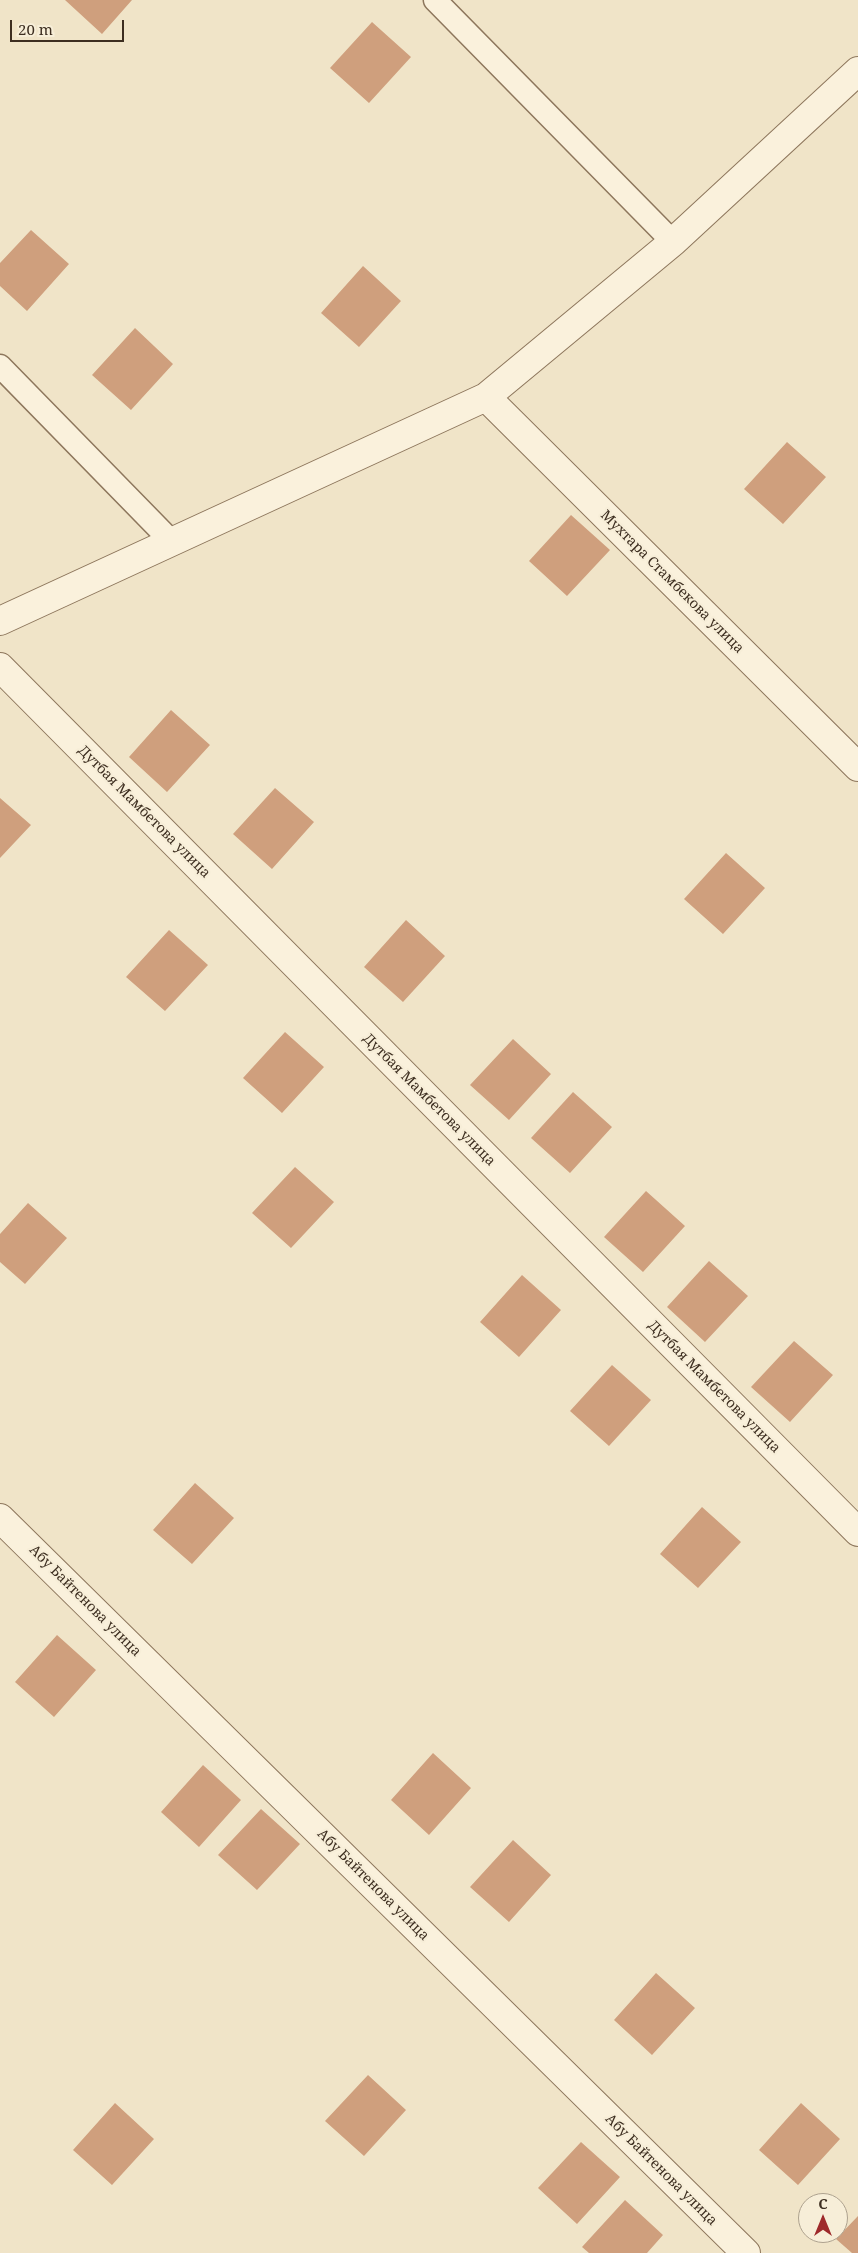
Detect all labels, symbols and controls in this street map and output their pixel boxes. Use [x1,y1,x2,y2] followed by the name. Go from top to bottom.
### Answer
[12,10,126,42] scale bar
[18,19,53,39] text: 20 m
[597,507,747,657] street label: Мухтара Стамбекова улица
[74,742,214,882] street label: Дутбая Мамбетова улица
[359,1030,499,1170] street label: Дутбая Мамбетова улица
[644,1317,784,1457] street label: Дутбая Мамбетова улица
[26,1542,144,1660] street label: Абу Байтенова улица
[314,1826,432,1944] street label: Абу Байтенова улица
[602,2111,720,2229] street label: Абу Байтенова улица
[798,2193,848,2243] north arrow
[818,2194,828,2213] text: С

